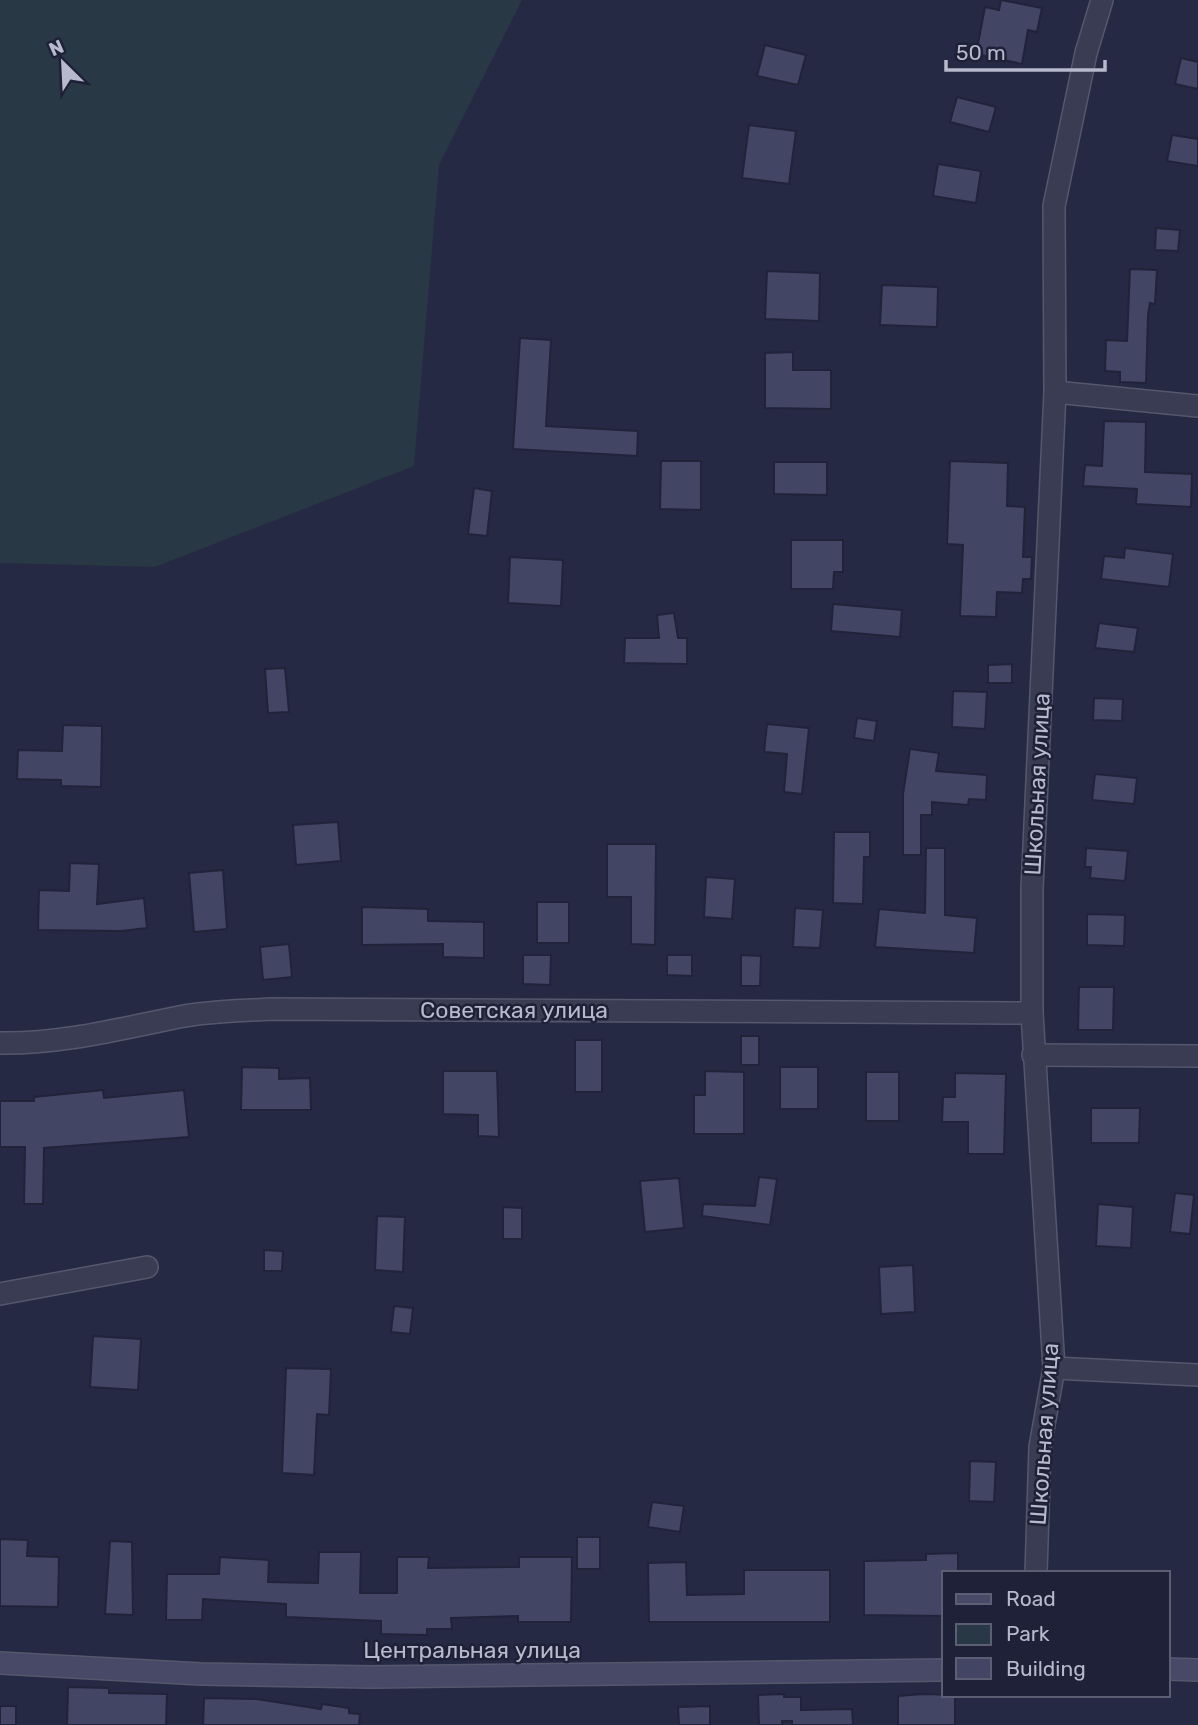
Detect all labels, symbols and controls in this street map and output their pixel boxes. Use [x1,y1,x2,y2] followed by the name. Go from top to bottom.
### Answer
[28,28,98,98] north arrow
[946,28,1105,72] scale bar
[45,35,67,61] text: N
[956,40,1006,65] text: 50 m
[1018,692,1056,876] street label: Школьная улица
[420,996,608,1024] street label: Советская улица
[1024,1342,1064,1526] street label: Школьная улица
[942,1571,1170,1697] legend
[1006,1586,1056,1611] text: Road
[1006,1621,1050,1646] text: Park
[363,1636,581,1664] street label: Центральная улица
[1006,1656,1086,1681] text: Building

